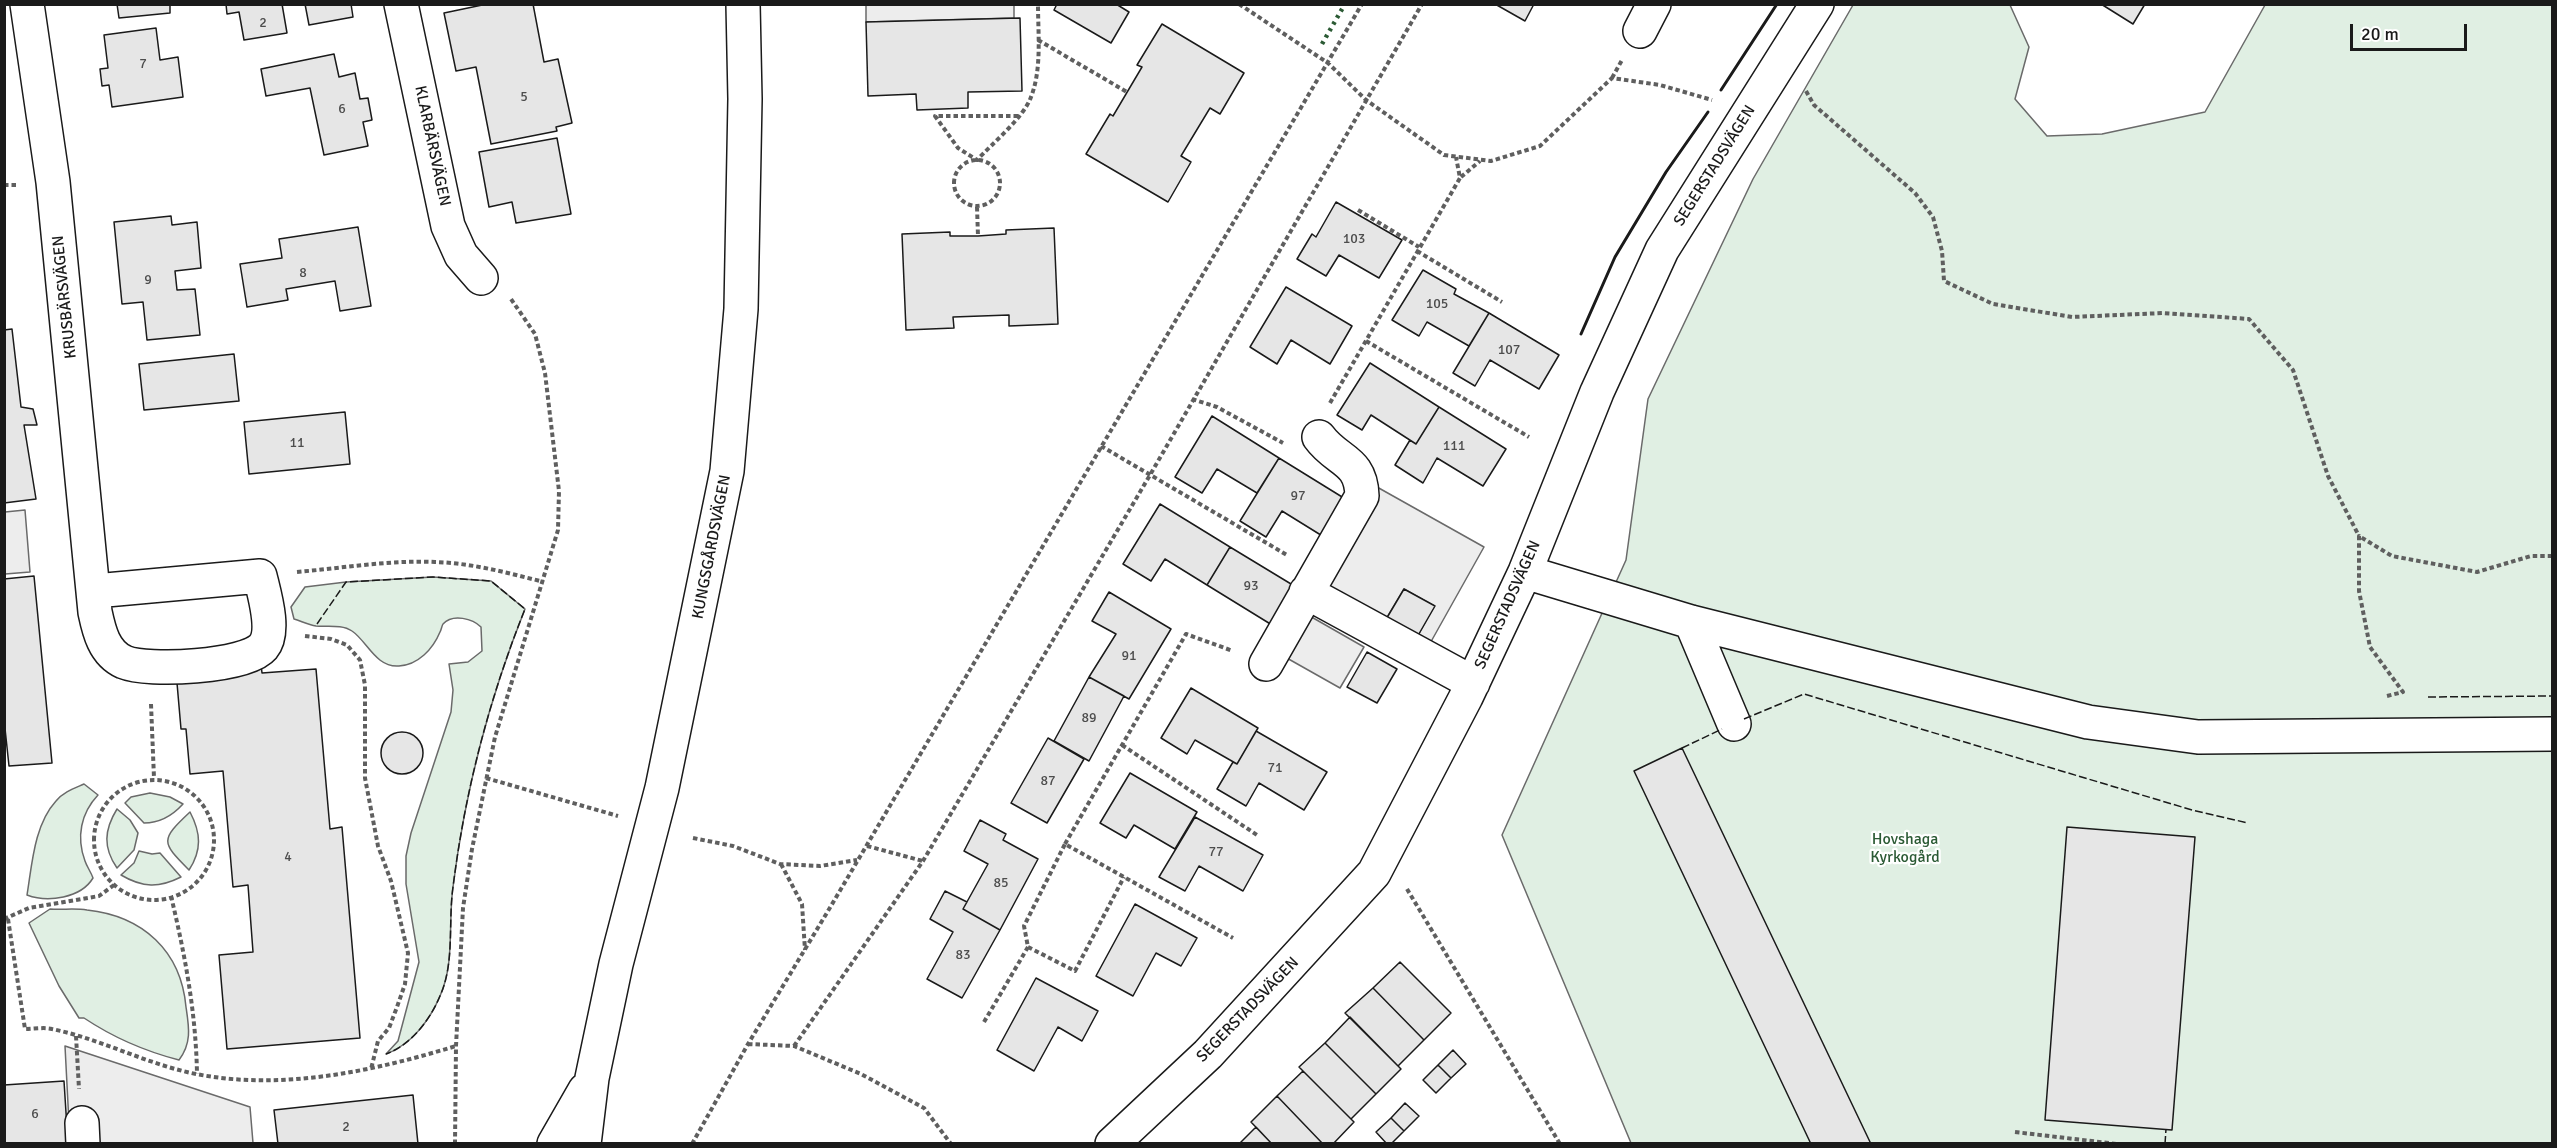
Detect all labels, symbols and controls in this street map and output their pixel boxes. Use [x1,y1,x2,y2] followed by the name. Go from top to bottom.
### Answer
[2353,12,2470,50] scale bar
[259,15,267,31] house number: 2
[2361,23,2399,45] text: 20 m
[139,56,147,72] house number: 7
[410,84,454,208] street label: KLARBÄRSVÄGEN
[520,89,528,105] house number: 5
[338,101,346,117] house number: 6
[1670,102,1760,230] street label: SEGERSTADSVÄGEN
[1343,231,1365,247] house number: 103
[49,234,81,360] street label: KRUSBÄRSVÄGEN
[299,265,307,281] house number: 8
[144,272,152,288] house number: 9
[1426,296,1448,312] house number: 105
[1498,342,1520,358] house number: 107
[289,435,305,451] house number: 11
[1443,438,1465,454] house number: 111
[689,473,735,621] street label: KUNGSGÅRDSVÄGEN
[1290,488,1306,504] house number: 97
[1471,538,1545,672] street label: SEGERSTADSVÄGEN
[1243,578,1259,594] house number: 93
[1121,648,1137,664] house number: 91
[1081,710,1097,726] house number: 89
[1267,760,1283,776] house number: 71
[1040,773,1056,789] house number: 87
[1870,830,1940,868] park label: Hovshaga Kyrkogård
[1208,844,1224,860] house number: 77
[284,849,292,865] house number: 4
[993,875,1009,891] house number: 85
[955,947,971,963] house number: 83
[1193,953,1303,1067] street label: SEGERSTADSVÄGEN
[31,1106,39,1122] house number: 6
[342,1119,350,1135] house number: 2

